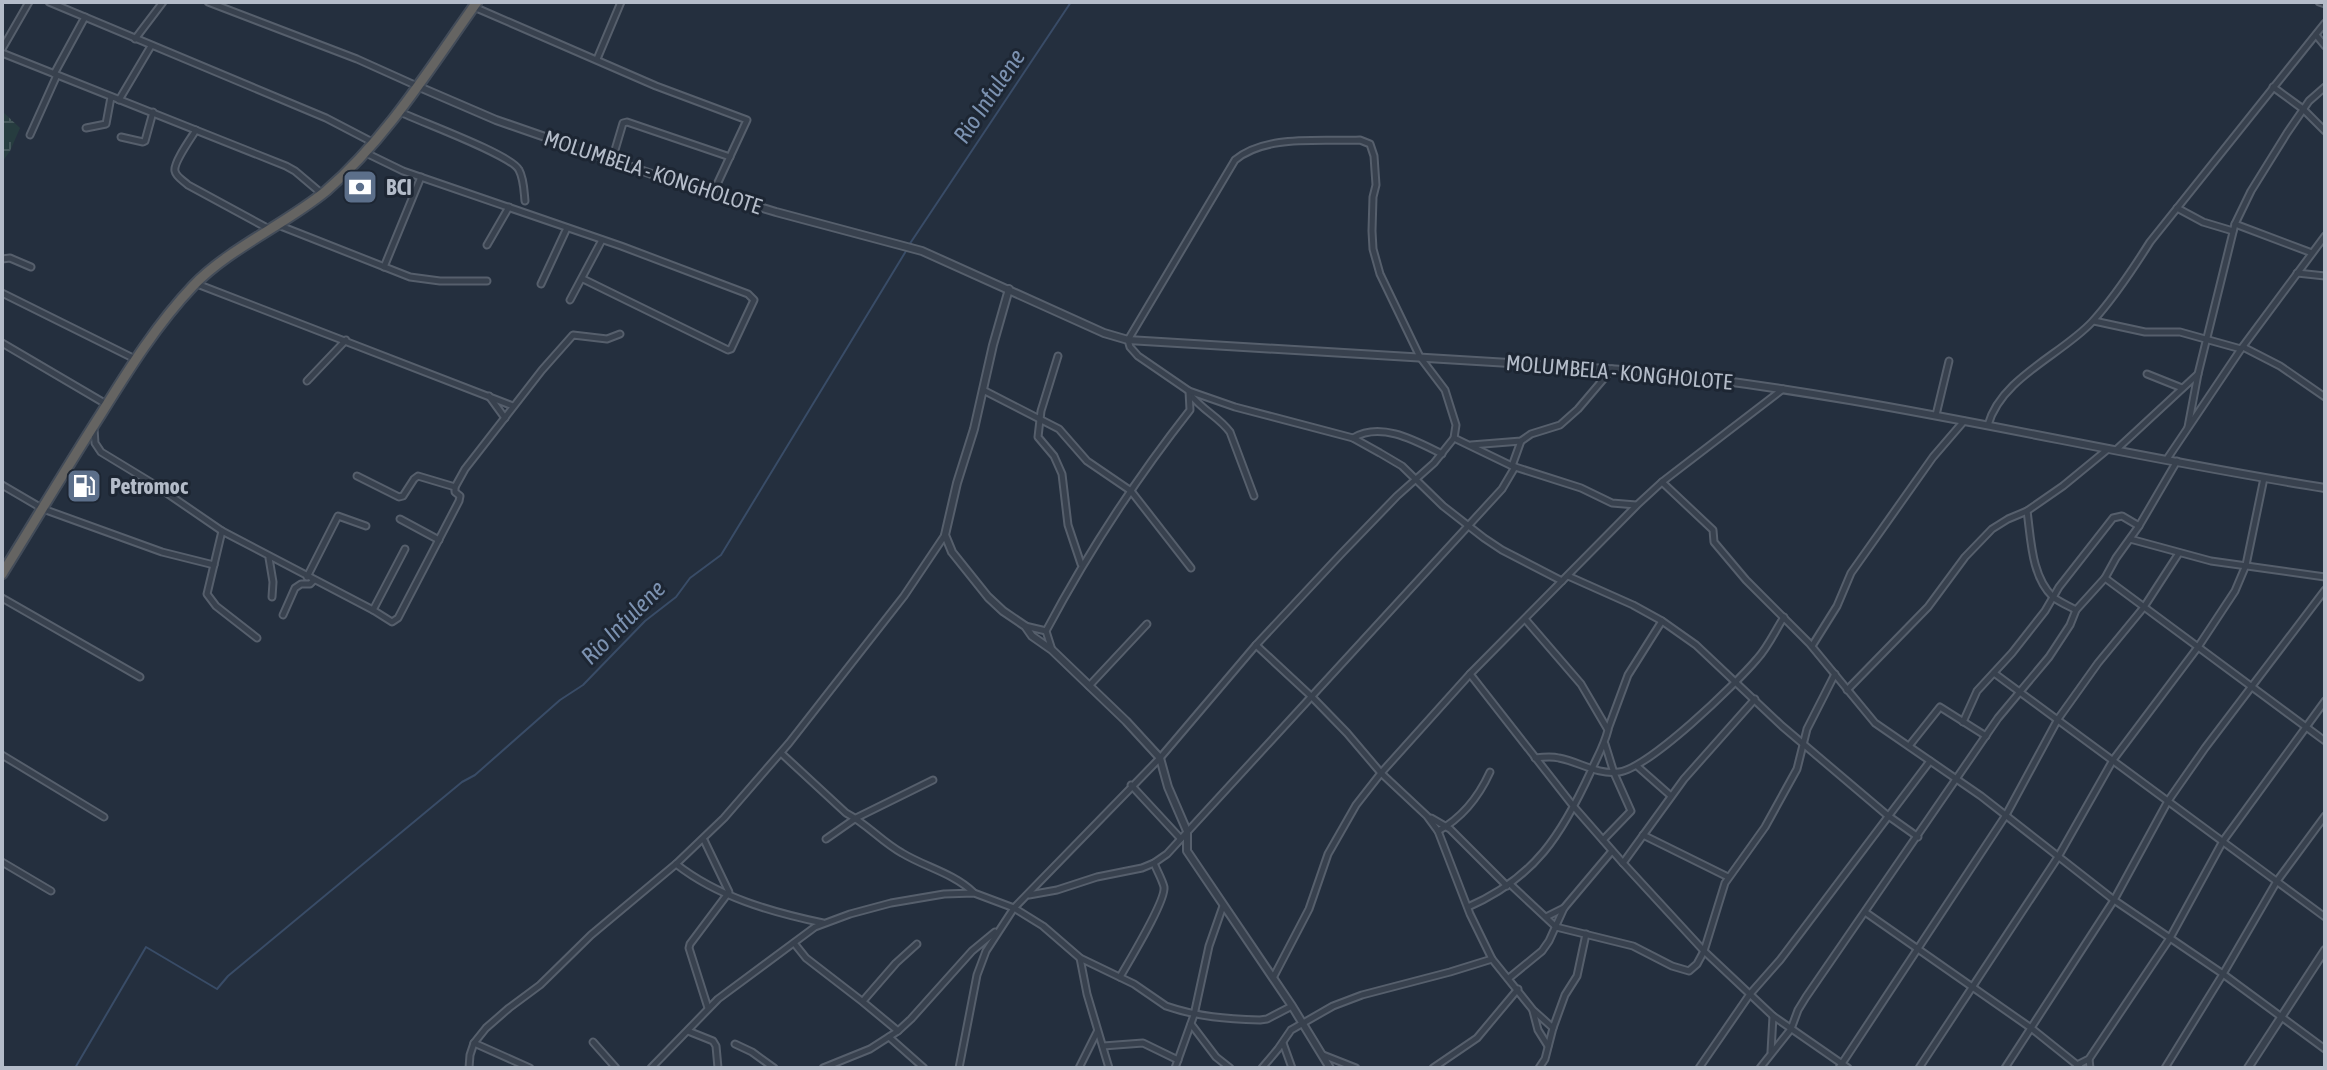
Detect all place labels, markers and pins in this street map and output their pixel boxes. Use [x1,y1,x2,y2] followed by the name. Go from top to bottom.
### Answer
[341,168,379,206] bank icon: BCI
[386,174,412,200] place label: BCI
[65,467,103,505] fuel station icon: Petromoc
[110,473,189,499] place label: Petromoc

